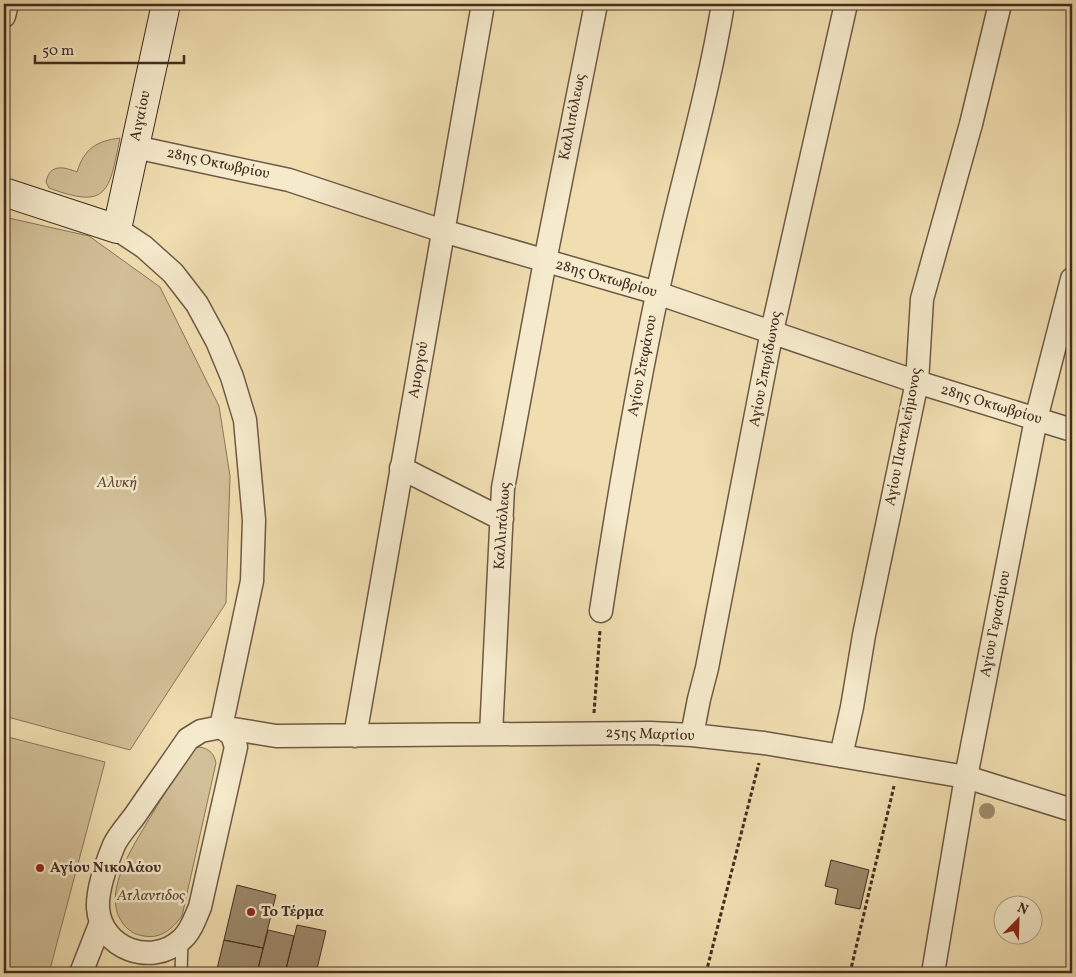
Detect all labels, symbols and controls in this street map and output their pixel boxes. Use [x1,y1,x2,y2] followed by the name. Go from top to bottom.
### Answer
[35,32,184,64] scale bar
[42,41,74,62] text: 50 m
[554,72,592,162] street label: Καλλιπόλεως
[125,89,157,143] street label: Αιγαίου
[164,143,272,185] street label: 28ης Οκτωβρίου
[553,254,659,304] street label: 28ης Οκτωβρίου
[744,309,788,429] street label: Αγίου Σπυρίδωνος
[623,314,663,418] street label: Αγίου Στεφάνου
[404,340,434,400] street label: Αμοργού
[880,366,928,508] street label: Αγίου Παντελεήμονος
[938,380,1044,430] street label: 28ης Οκτωβρίου
[96,473,137,494] park label: Αλυκή
[489,481,517,571] street label: Καλλιπόλεως
[975,569,1017,679] street label: Αγίου Γερασίμου
[605,723,695,747] street label: 25ης Μαρτίου
[50,858,161,879] place label: Αγίου Νικολάου
[34,862,46,874] marker: Αγίου Νικολάου
[116,886,185,907] park label: Ατλαντιδος
[994,894,1044,944] north arrow
[1014,899,1031,920] text: N
[261,902,324,923] place label: Το Τέρμα
[245,906,257,918] marker: Το Τέρμα

